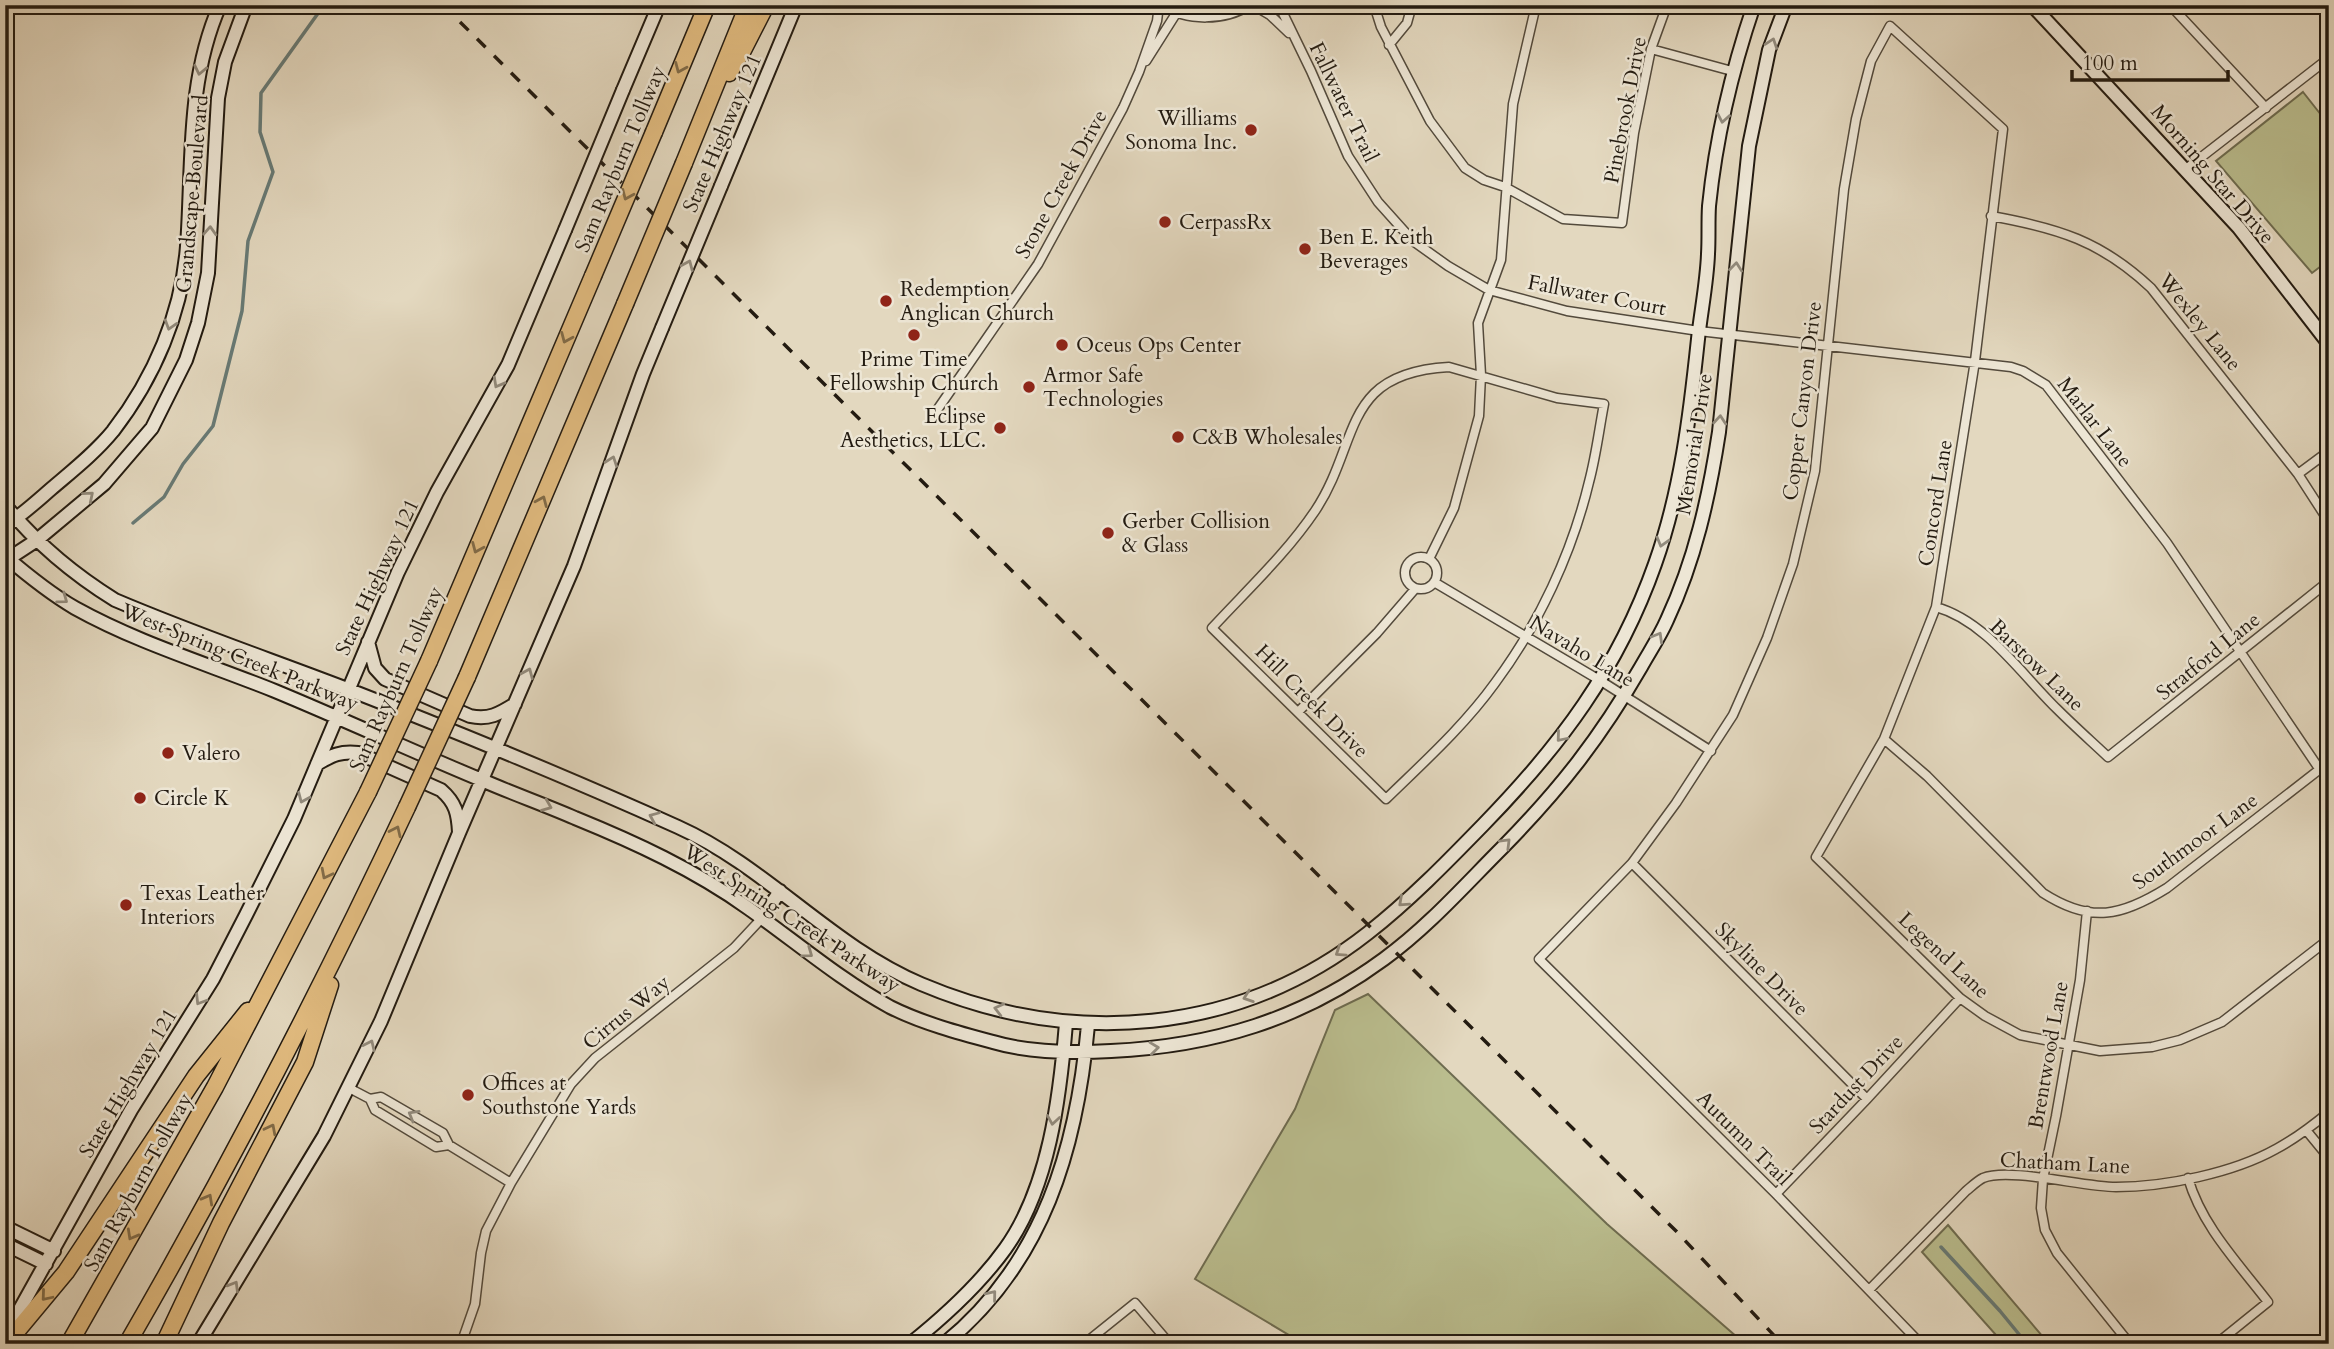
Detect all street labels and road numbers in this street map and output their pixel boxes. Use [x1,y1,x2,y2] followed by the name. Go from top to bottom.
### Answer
[1597,34,1654,186] street label: Pinebrook Drive
[1302,37,1385,167] street label: Fallwater Trail
[676,49,769,217] street label: State Highway 121
[568,61,673,257] street label: Sam Rayburn Tollway
[169,94,216,294] street label: Grandscape Boulevard
[2144,98,2281,250] street label: Morning Star Drive
[1008,105,1114,264] street label: Stone Creek Drive
[2151,267,2248,377] street label: Wexley Lane
[1525,268,1669,323] street label: Fallwater Court
[1776,300,1829,502] street label: Copper Canyon Drive
[1669,371,1720,517] street label: Memorial Drive
[2050,371,2139,474] street label: Marlar Lane
[1911,438,1960,569] street label: Concord Lane
[328,494,426,660] street label: State Highway 121
[342,582,450,777] street label: Sam Rayburn Tollway
[116,596,363,718] street label: West Spring Creek Parkway
[2150,605,2266,707] street label: Stratford Lane
[1524,608,1640,694] street label: Navaho Lane
[1983,613,2091,718] street label: Barstow Lane
[1248,638,1375,765] street label: Hill Creek Drive
[2127,786,2264,897] street label: Southmoor Lane
[677,837,906,1000] street label: West Spring Creek Parkway
[1892,905,1996,1005] street label: Legend Lane
[1708,916,1815,1023] street label: Skyline Drive
[576,968,676,1057] street label: Cirrus Way
[2021,979,2076,1131] street label: Brentwood Lane
[72,1003,185,1163] street label: State Highway 121
[1803,1028,1910,1141] street label: Stardust Drive
[1690,1084,1798,1192] street label: Autumn Trail
[77,1088,200,1277] street label: Sam Rayburn Tollway
[1999,1146,2131,1181] street label: Chatham Lane

